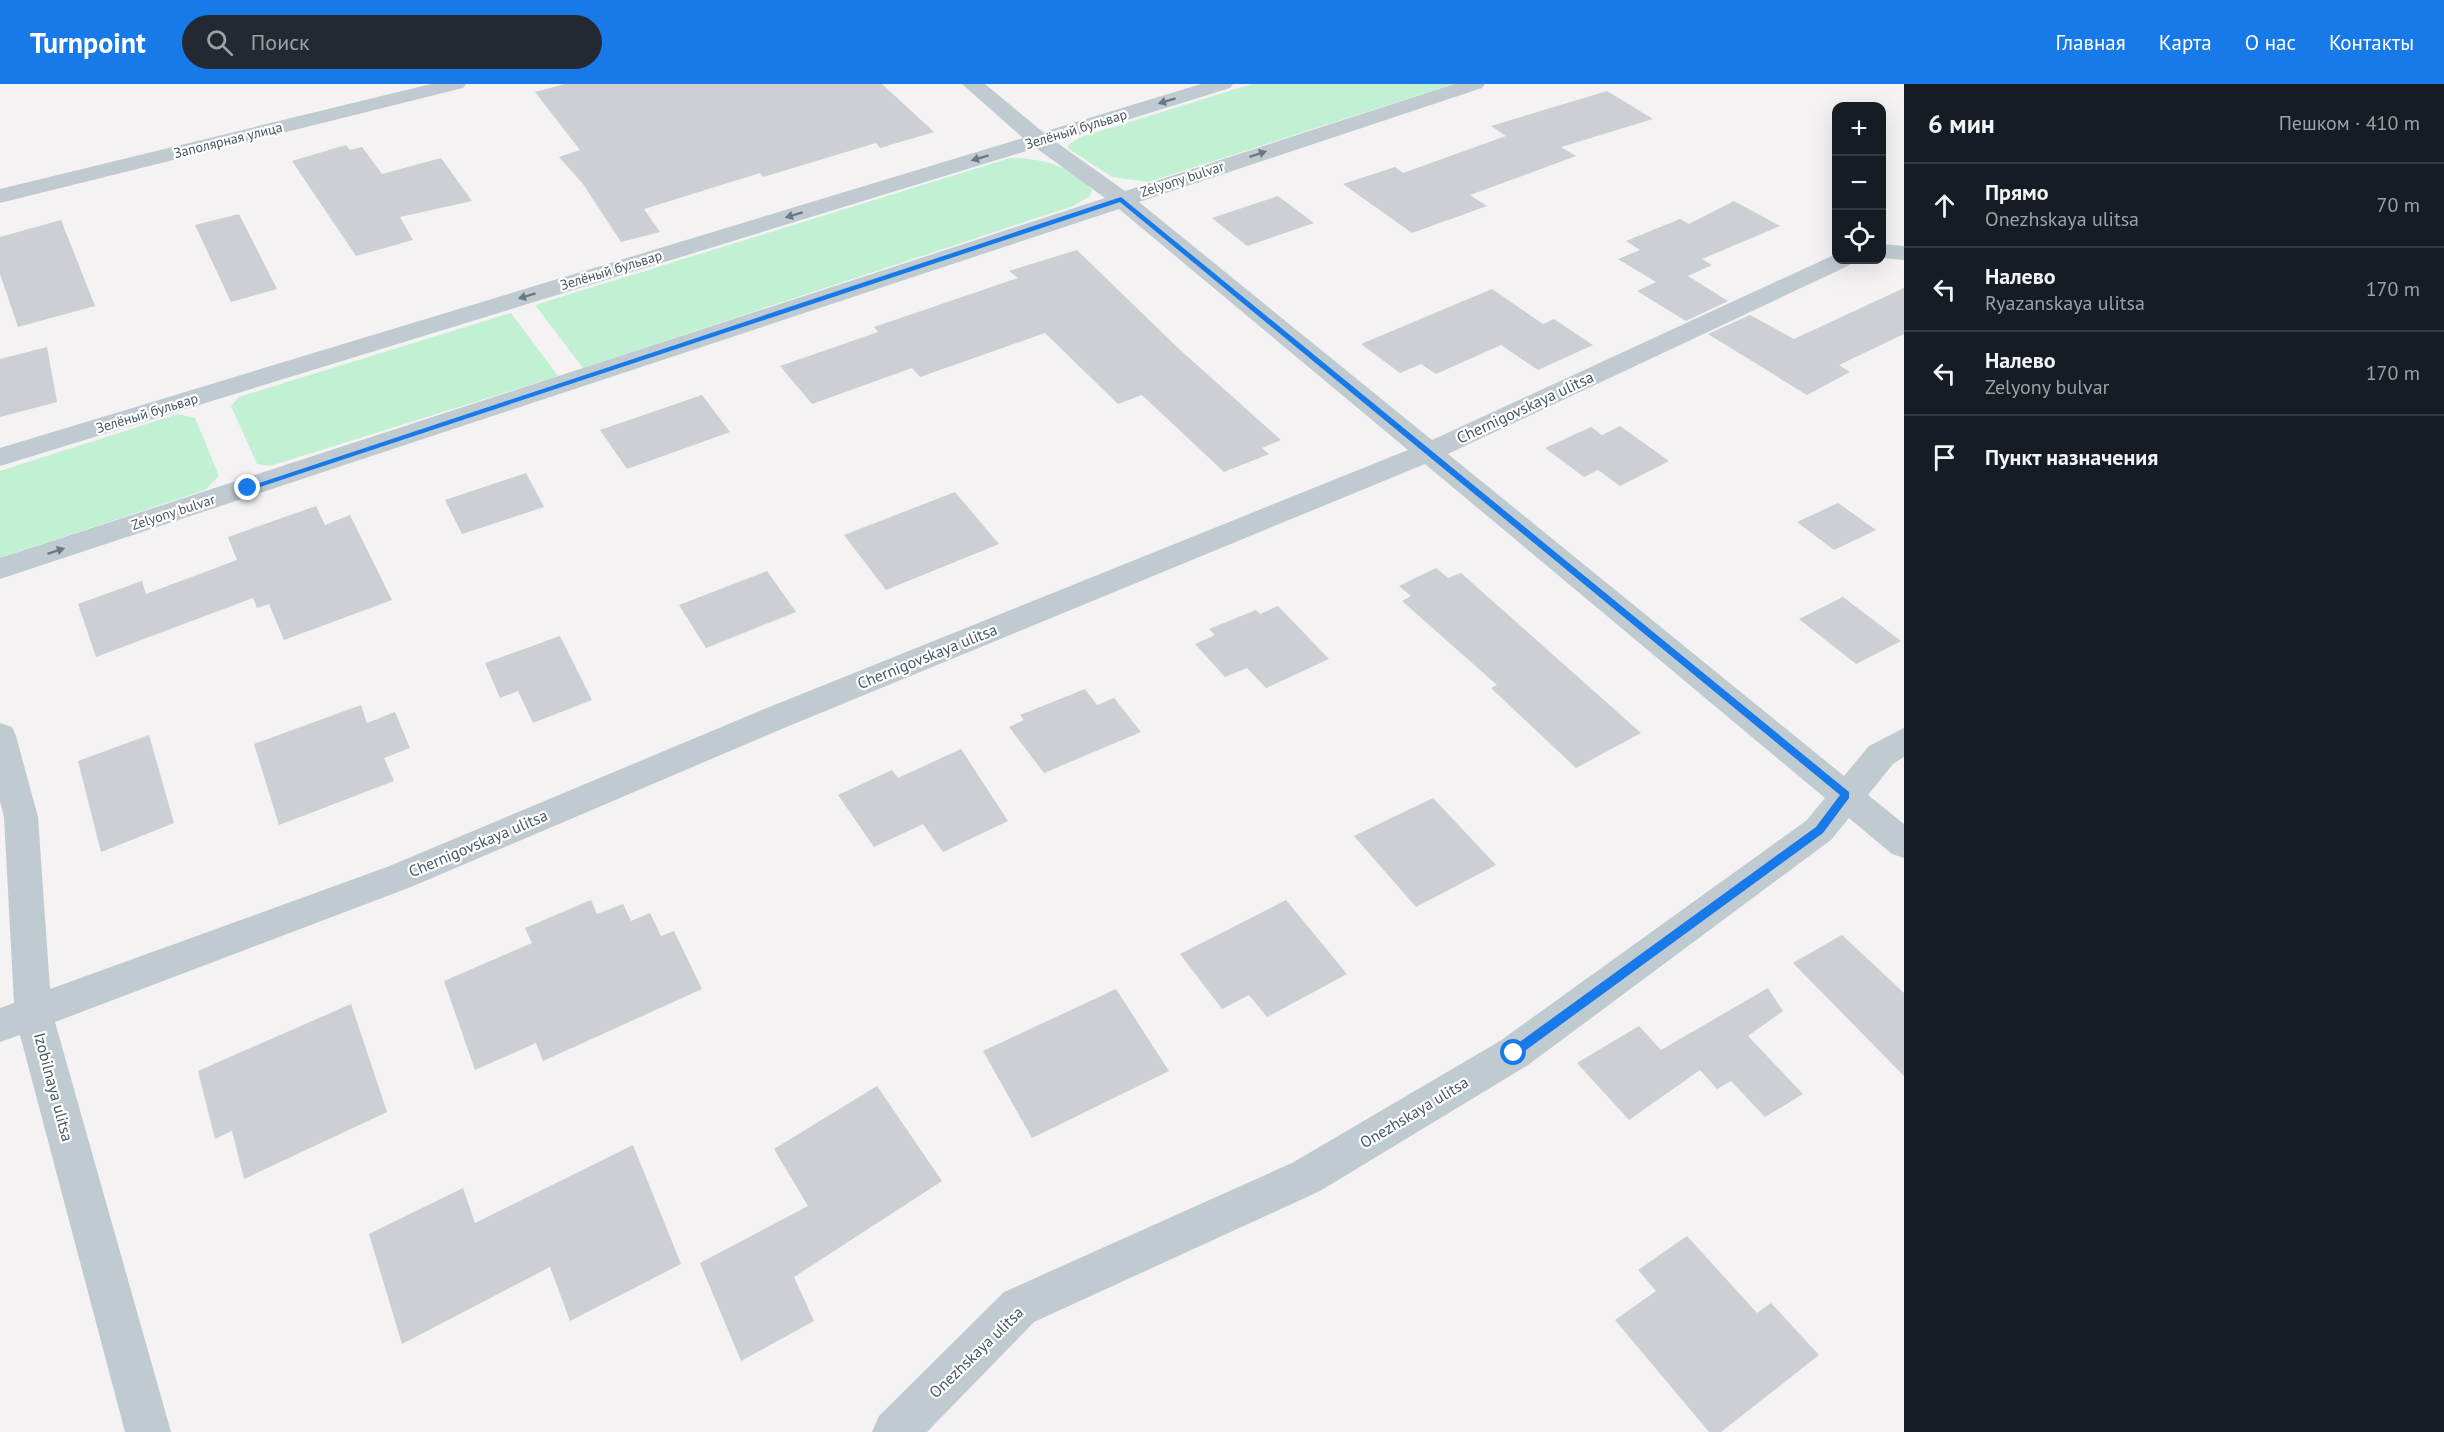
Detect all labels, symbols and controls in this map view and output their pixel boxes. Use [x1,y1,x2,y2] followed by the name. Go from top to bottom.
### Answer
[182,15,602,69] search box
[30,24,146,61] text: Turnpoint
[203,26,236,59] icon: search
[251,28,310,56] text: Поиск
[2055,29,2126,56] text: Главная
[2159,29,2212,56] text: Карта
[2245,29,2296,56] text: О нас
[2329,29,2414,56] text: Контакты
[1158,97,1176,106] one-way arrow
[1832,102,1886,264] map controls
[1832,102,1886,156] button: +
[1023,105,1129,153] street label: Зелёный бульвар
[1928,107,1995,140] text: 6 мин
[2279,110,2420,136] text: Пешком · 410 m
[172,118,284,162] street label: Заполярная улица
[1249,149,1267,159] one-way arrow
[971,154,989,163] one-way arrow
[1832,156,1886,210] button: −
[1138,157,1226,201] street label: Zelyony bulvar
[1985,178,2048,206] text: Прямо
[1928,189,1961,222] icon: ahead
[2377,192,2420,218] text: 70 m
[1985,206,2139,232] text: Onezhskaya ulitsa
[1832,210,1886,264] button: locate
[785,211,803,220] one-way arrow
[558,246,664,294] street label: Зелёный бульвар
[1985,262,2056,290] text: Налево
[1928,273,1961,306] icon: left
[2366,276,2420,302] text: 170 m
[1985,290,2145,316] text: Ryazanskaya ulitsa
[518,292,536,301] one-way arrow
[1985,346,2056,374] text: Налево
[1928,357,1961,390] icon: left
[2366,360,2420,386] text: 170 m
[1453,366,1597,448] street label: Chernigovskaya ulitsa
[1985,374,2109,400] text: Zelyony bulvar
[94,389,200,437] street label: Зелёный бульвар
[1928,441,1961,474] icon: arrive
[1985,443,2158,471] text: Пункт назначения
[234,474,260,500] route end
[129,490,217,534] street label: Zelyony bulvar
[47,546,65,555] one-way arrow
[854,619,1000,693] street label: Chernigovskaya ulitsa
[406,805,550,881] street label: Chernigovskaya ulitsa
[30,1030,78,1144] street label: Izobilnaya ulitsa
[1500,1039,1526,1065] route start
[1356,1072,1472,1152] street label: Onezhskaya ulitsa
[925,1302,1027,1402] street label: Onezhskaya ulitsa

